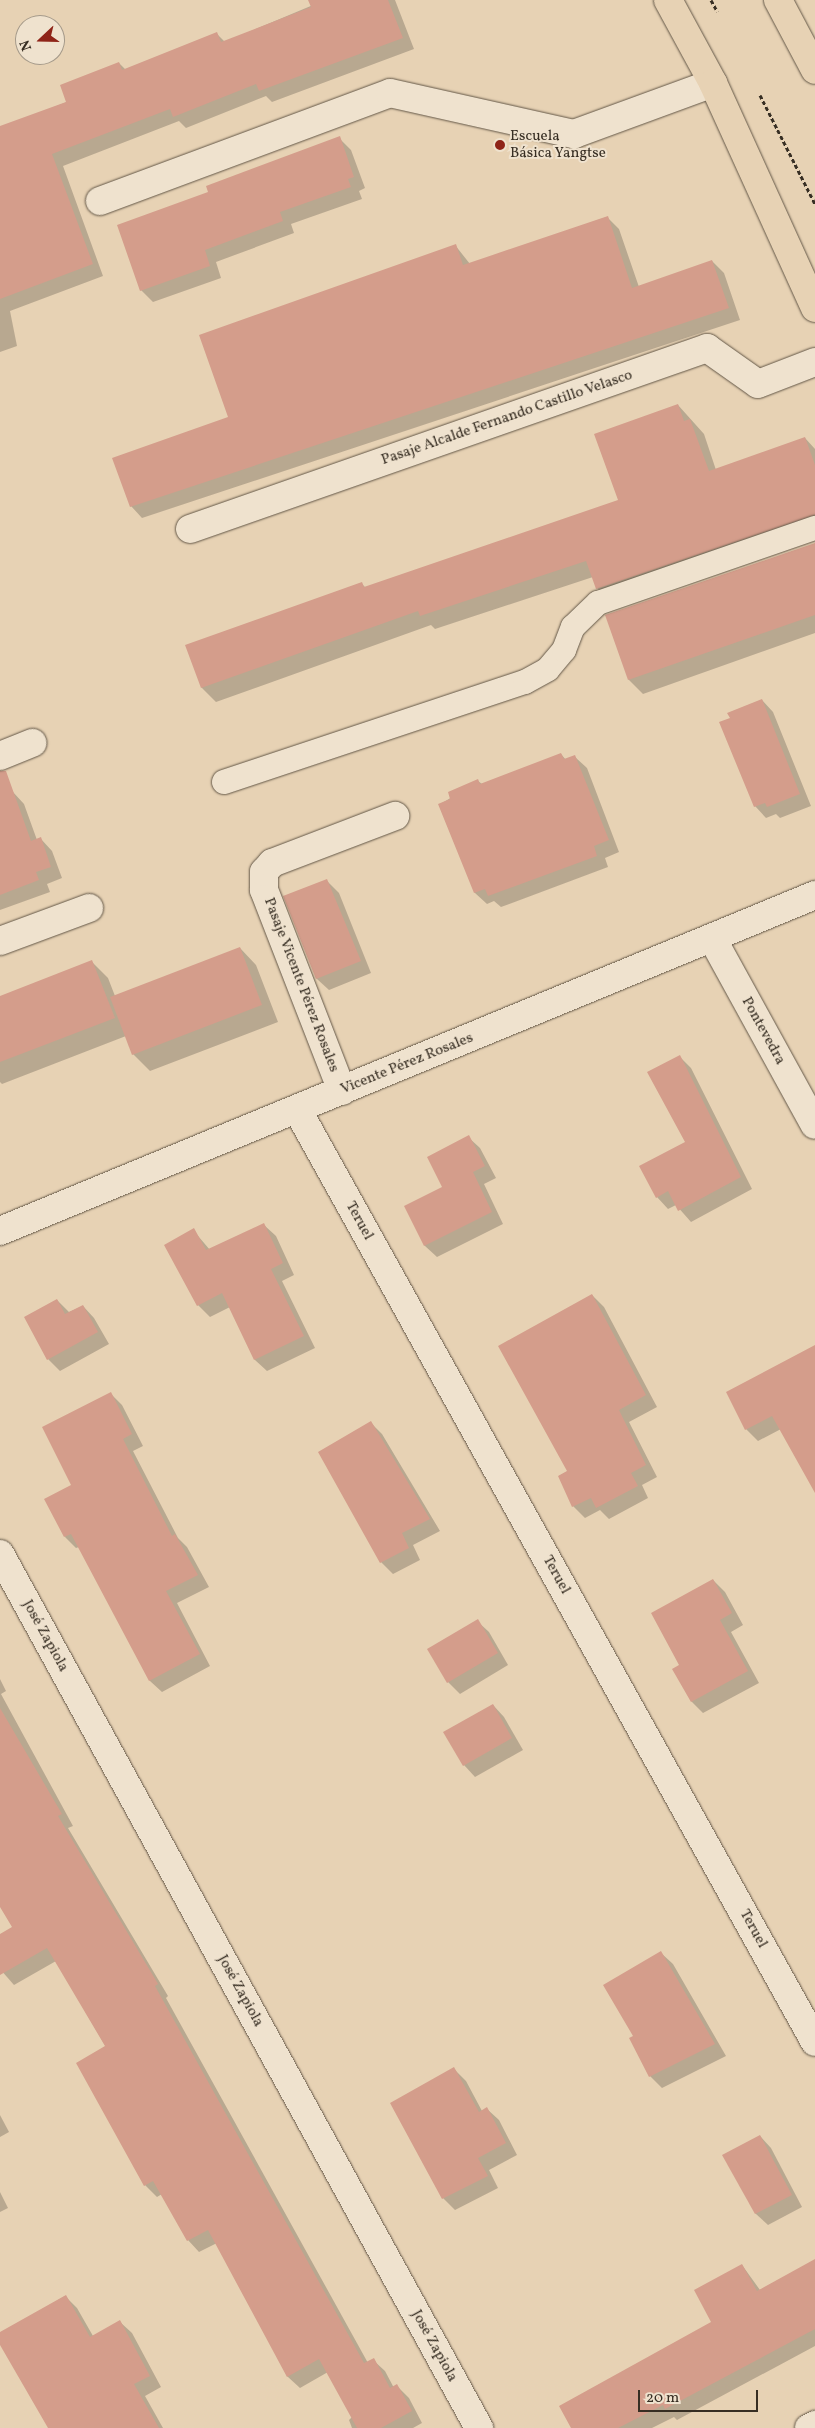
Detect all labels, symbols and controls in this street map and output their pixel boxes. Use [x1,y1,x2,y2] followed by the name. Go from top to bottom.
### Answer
[15,15,65,65] north arrow
[16,37,37,53] text: N
[510,127,606,162] place label: Escuela Básica Yangtse
[494,139,506,151] marker: Escuela Básica Yangtse
[379,366,635,470] street label: Pasaje Alcalde Fernando Castillo Velasco
[259,895,343,1075] street label: Pasaje Vicente Pérez Rosales
[737,994,789,1068] street label: Pontevedra
[338,1029,476,1099] street label: Vicente Pérez Rosales
[341,1199,377,1243] street label: Teruel
[538,1553,574,1597] street label: Teruel
[18,1597,72,1675] street label: José Zapiola
[735,1907,771,1951] street label: Teruel
[213,1952,267,2030] street label: José Zapiola
[407,2307,461,2385] street label: José Zapiola
[640,2380,760,2412] scale bar
[646,2388,679,2409] text: 20 m

